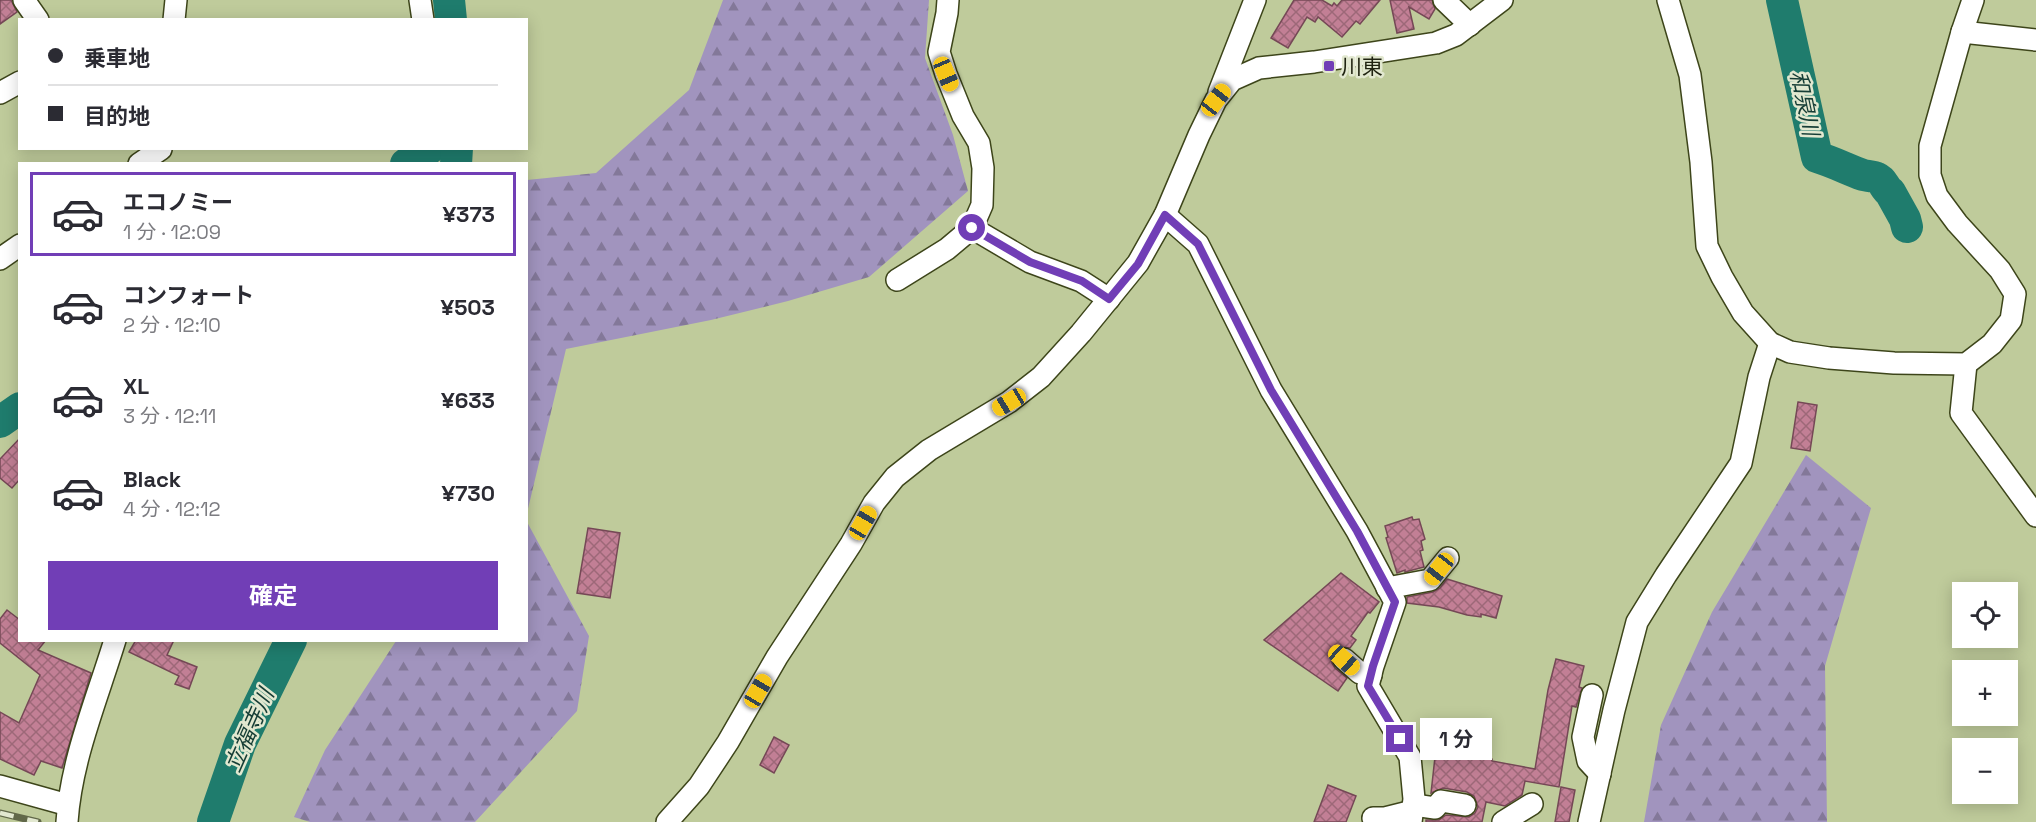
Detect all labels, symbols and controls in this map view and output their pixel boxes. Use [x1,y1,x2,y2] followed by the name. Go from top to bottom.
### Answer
[84,44,150,72] text: 乗車地
[1341,53,1383,80] place label: 川東
[931,54,961,94] car
[1322,59,1336,73] marker: 川東
[1784,68,1826,140] water label: 和泉川
[1198,80,1234,120] car
[84,102,150,130] text: 目的地
[51,187,105,241] icon: car
[123,188,233,216] text: エコノミー
[442,200,495,228] text: ¥373
[958,214,985,241] route start
[123,219,221,245] text: 1 分 · 12:09
[51,280,105,334] icon: car
[123,281,254,309] text: コンフォート
[441,293,495,321] text: ¥503
[123,312,221,338] text: 2 分 · 12:10
[123,372,149,400] text: XL
[51,373,105,427] icon: car
[989,385,1029,419] car
[441,386,495,414] text: ¥633
[123,403,216,429] text: 3 分 · 12:11
[123,465,181,493] text: Black
[51,466,105,520] icon: car
[442,479,495,507] text: ¥730
[123,496,221,522] text: 4 分 · 12:12
[846,503,880,543] car
[1421,549,1457,589] car
[48,561,498,630] button: 確定
[1952,582,2018,804] map controls
[1952,582,2018,648] button: locate
[1325,641,1363,679] car
[1952,660,2018,726] button: +
[741,671,775,711] car
[218,682,280,776] water label: 立福寺川
[1421,718,1493,760] callout: 1 分
[1386,725,1413,752] route end
[1439,726,1473,752] text: 1 分
[1952,738,2018,804] button: −

